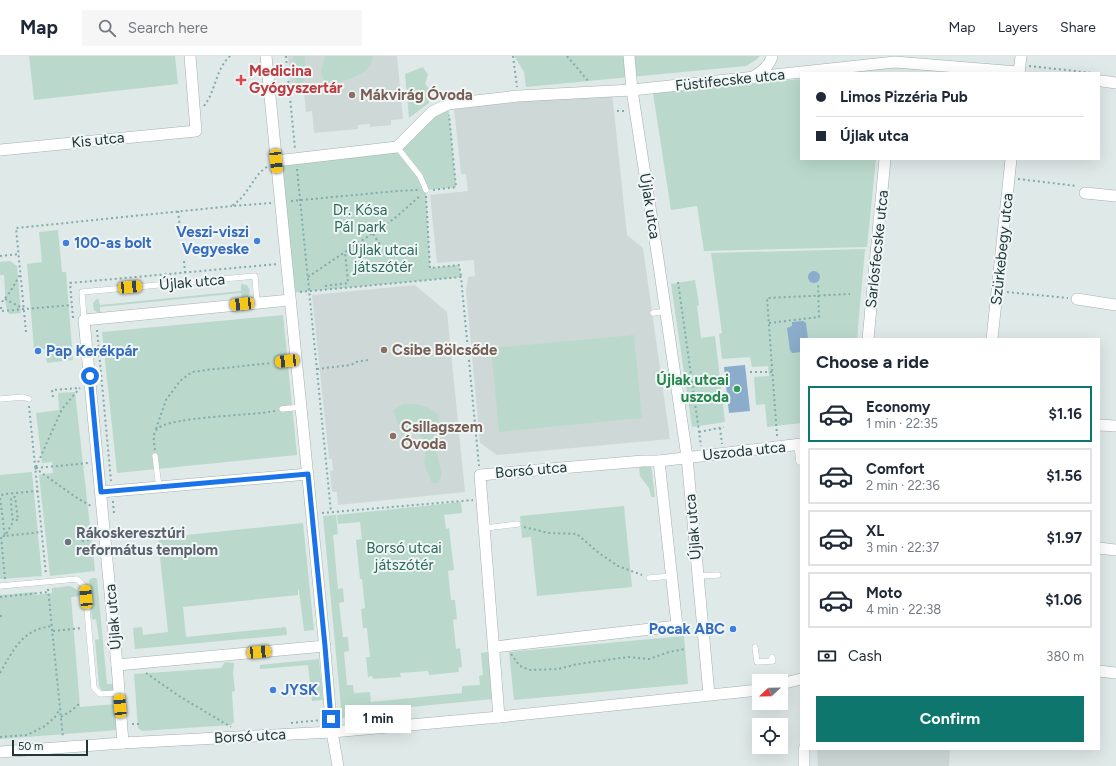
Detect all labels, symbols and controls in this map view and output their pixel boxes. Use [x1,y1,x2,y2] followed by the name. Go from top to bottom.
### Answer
[82,10,362,46] search box
[20,16,58,39] text: Map
[96,17,118,39] icon: search
[128,19,208,37] text: Search here
[948,19,976,36] text: Map
[998,19,1038,36] text: Layers
[1060,19,1096,36] text: Share
[249,62,343,97] place label: Medicina Gyógyszertár
[674,65,786,95] street label: Füstifecske utca
[236,75,246,85] marker: Medicina Gyógyszertár
[360,86,473,104] place label: Mákvirág Óvoda
[840,88,968,106] text: Limos Pizzéria Pub
[347,90,357,100] marker: Mákvirág Óvoda
[840,127,909,145] text: Újlak utca
[71,128,125,152] street label: Kis utca
[269,148,283,174] car
[636,172,664,240] street label: Újlak utca
[862,189,892,309] street label: Sarlósfecske utca
[987,192,1017,306] street label: Szürkebegy utca
[333,201,387,236] park label: Dr. Kósa Pál park
[176,223,250,258] place label: Veszi-viszi Vegyeske
[74,234,152,252] place label: 100-as bolt
[252,236,262,246] marker: Veszi-viszi Vegyeske
[61,238,71,248] marker: 100-as bolt
[348,241,418,276] park label: Újlak utcai játszótér
[158,270,226,294] street label: Újlak utca
[118,280,142,294] car
[229,297,255,311] car
[392,341,498,359] place label: Csibe Bölcsőde
[46,342,138,360] place label: Pap Kerékpár
[379,345,389,355] marker: Csibe Bölcsőde
[33,346,43,356] marker: Pap Kerékpár
[816,351,929,373] text: Choose a ride
[274,354,300,368] car
[81,367,99,385] route start
[656,371,729,406] place label: Újlak utcai uszoda
[732,384,742,394] marker: Újlak utcai uszoda
[818,396,854,432] icon: car
[866,398,931,416] text: Economy
[1049,405,1082,423] text: $1.16
[866,416,938,431] text: 1 min · 22:35
[401,418,483,453] place label: Csillagszem Óvoda
[388,431,398,441] marker: Csillagszem Óvoda
[701,438,787,464] street label: Uszoda utca
[494,458,568,482] street label: Borsó utca
[818,458,854,494] icon: car
[866,460,925,478] text: Comfort
[1046,467,1082,485] text: $1.56
[866,478,940,493] text: 2 min · 22:36
[681,493,705,561] street label: Újlak utca
[818,520,854,556] icon: car
[866,522,884,540] text: XL
[76,524,218,559] place label: Rákoskeresztúri református templom
[1047,529,1082,547] text: $1.97
[63,537,73,547] marker: Rákoskeresztúri református templom
[366,539,442,574] park label: Borsó utcai játszótér
[866,540,939,555] text: 3 min · 22:37
[818,582,854,618] icon: car
[101,583,125,651] street label: Újlak utca
[866,584,902,602] text: Moto
[79,585,93,609] car
[1045,591,1082,609] text: $1.06
[866,602,941,617] text: 4 min · 22:38
[649,620,725,638] place label: Pocak ABC
[728,624,738,634] marker: Pocak ABC
[247,645,271,659] car
[816,645,838,667] icon: cash
[848,647,882,665] text: Cash
[1046,649,1084,664] text: 380 m
[752,674,788,710] north arrow
[752,674,788,754] map controls
[281,681,318,699] place label: JYSK
[268,685,278,695] marker: JYSK
[113,694,127,718] car
[816,696,1084,742] button: Confirm
[345,705,411,733] callout: 1 min
[322,710,340,728] route end
[363,711,393,726] text: 1 min
[752,718,788,754] button: locate
[214,725,286,747] street label: Borsó utca
[12,738,88,757] scale bar
[18,740,43,753] text: 50 m

